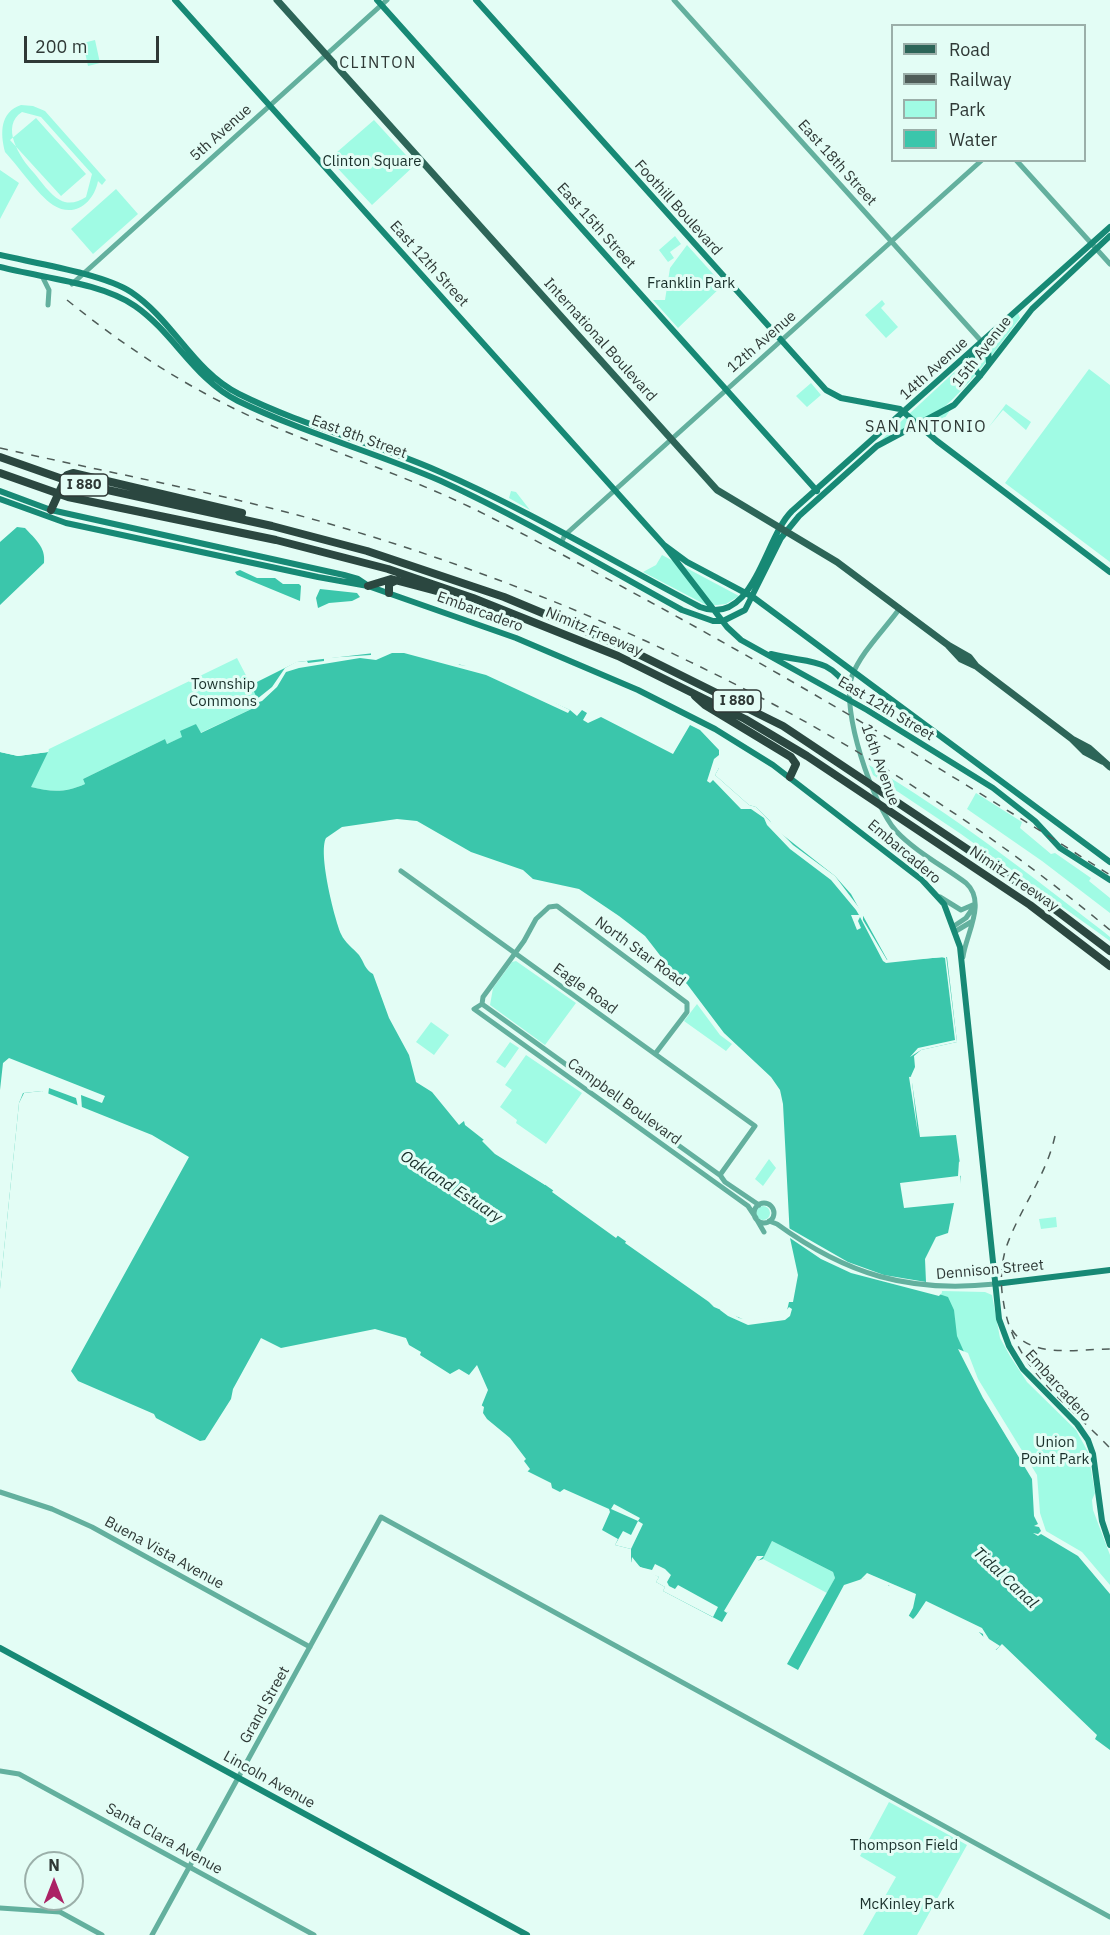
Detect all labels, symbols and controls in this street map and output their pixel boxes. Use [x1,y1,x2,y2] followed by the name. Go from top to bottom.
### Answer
[27,24,162,62] scale bar
[891,24,1086,162] legend
[35,35,87,58] text: 200 m
[949,38,990,61] text: Road
[339,53,417,73] district label: CLINTON
[949,68,1011,91] text: Railway
[949,98,985,121] text: Park
[187,101,255,165] street label: 5th Avenue
[794,116,880,210] street label: East 18th Street
[949,128,997,151] text: Water
[323,153,421,171] park label: Clinton Square
[630,157,726,259] street label: Foothill Boulevard
[553,179,639,273] street label: East 15th Street
[386,217,472,311] street label: East 12th Street
[540,275,660,405] street label: International Boulevard
[647,275,735,293] park label: Franklin Park
[724,307,800,377] street label: 12th Avenue
[949,313,1015,391] street label: 15th Avenue
[896,334,972,404] street label: 14th Avenue
[309,411,409,463] street label: East 8th Street
[865,417,987,437] district label: SAN ANTONIO
[60,474,108,496] road number: I 880
[434,588,526,636] street label: Embarcadero
[543,603,645,661] street label: Nimitz Freeway
[835,673,937,745] street label: East 12th Street
[189,676,257,711] park label: Township Commons
[713,690,761,712] road number: I 880
[857,722,903,808] street label: 16th Avenue
[864,816,944,888] street label: Embarcadero
[966,843,1062,915] street label: Nimitz Freeway
[591,913,689,991] street label: North Star Road
[549,960,621,1018] street label: Eagle Road
[564,1055,684,1149] street label: Campbell Boulevard
[396,1147,506,1227] water label: Oakland Estuary
[935,1256,1045,1284] street label: Dennison Street
[1021,1346,1095,1426] street label: Embarcadero
[1021,1434,1089,1469] park label: Union Point Park
[101,1513,227,1593] street label: Buena Vista Avenue
[969,1543,1041,1613] water label: Tidal Canal
[236,1663,294,1747] street label: Grand Street
[220,1747,318,1813] street label: Lincoln Avenue
[103,1799,225,1879] street label: Santa Clara Avenue
[850,1837,958,1855] park label: Thompson Field
[24,1851,84,1911] north arrow
[48,1855,60,1875] text: N
[859,1896,955,1914] park label: McKinley Park

